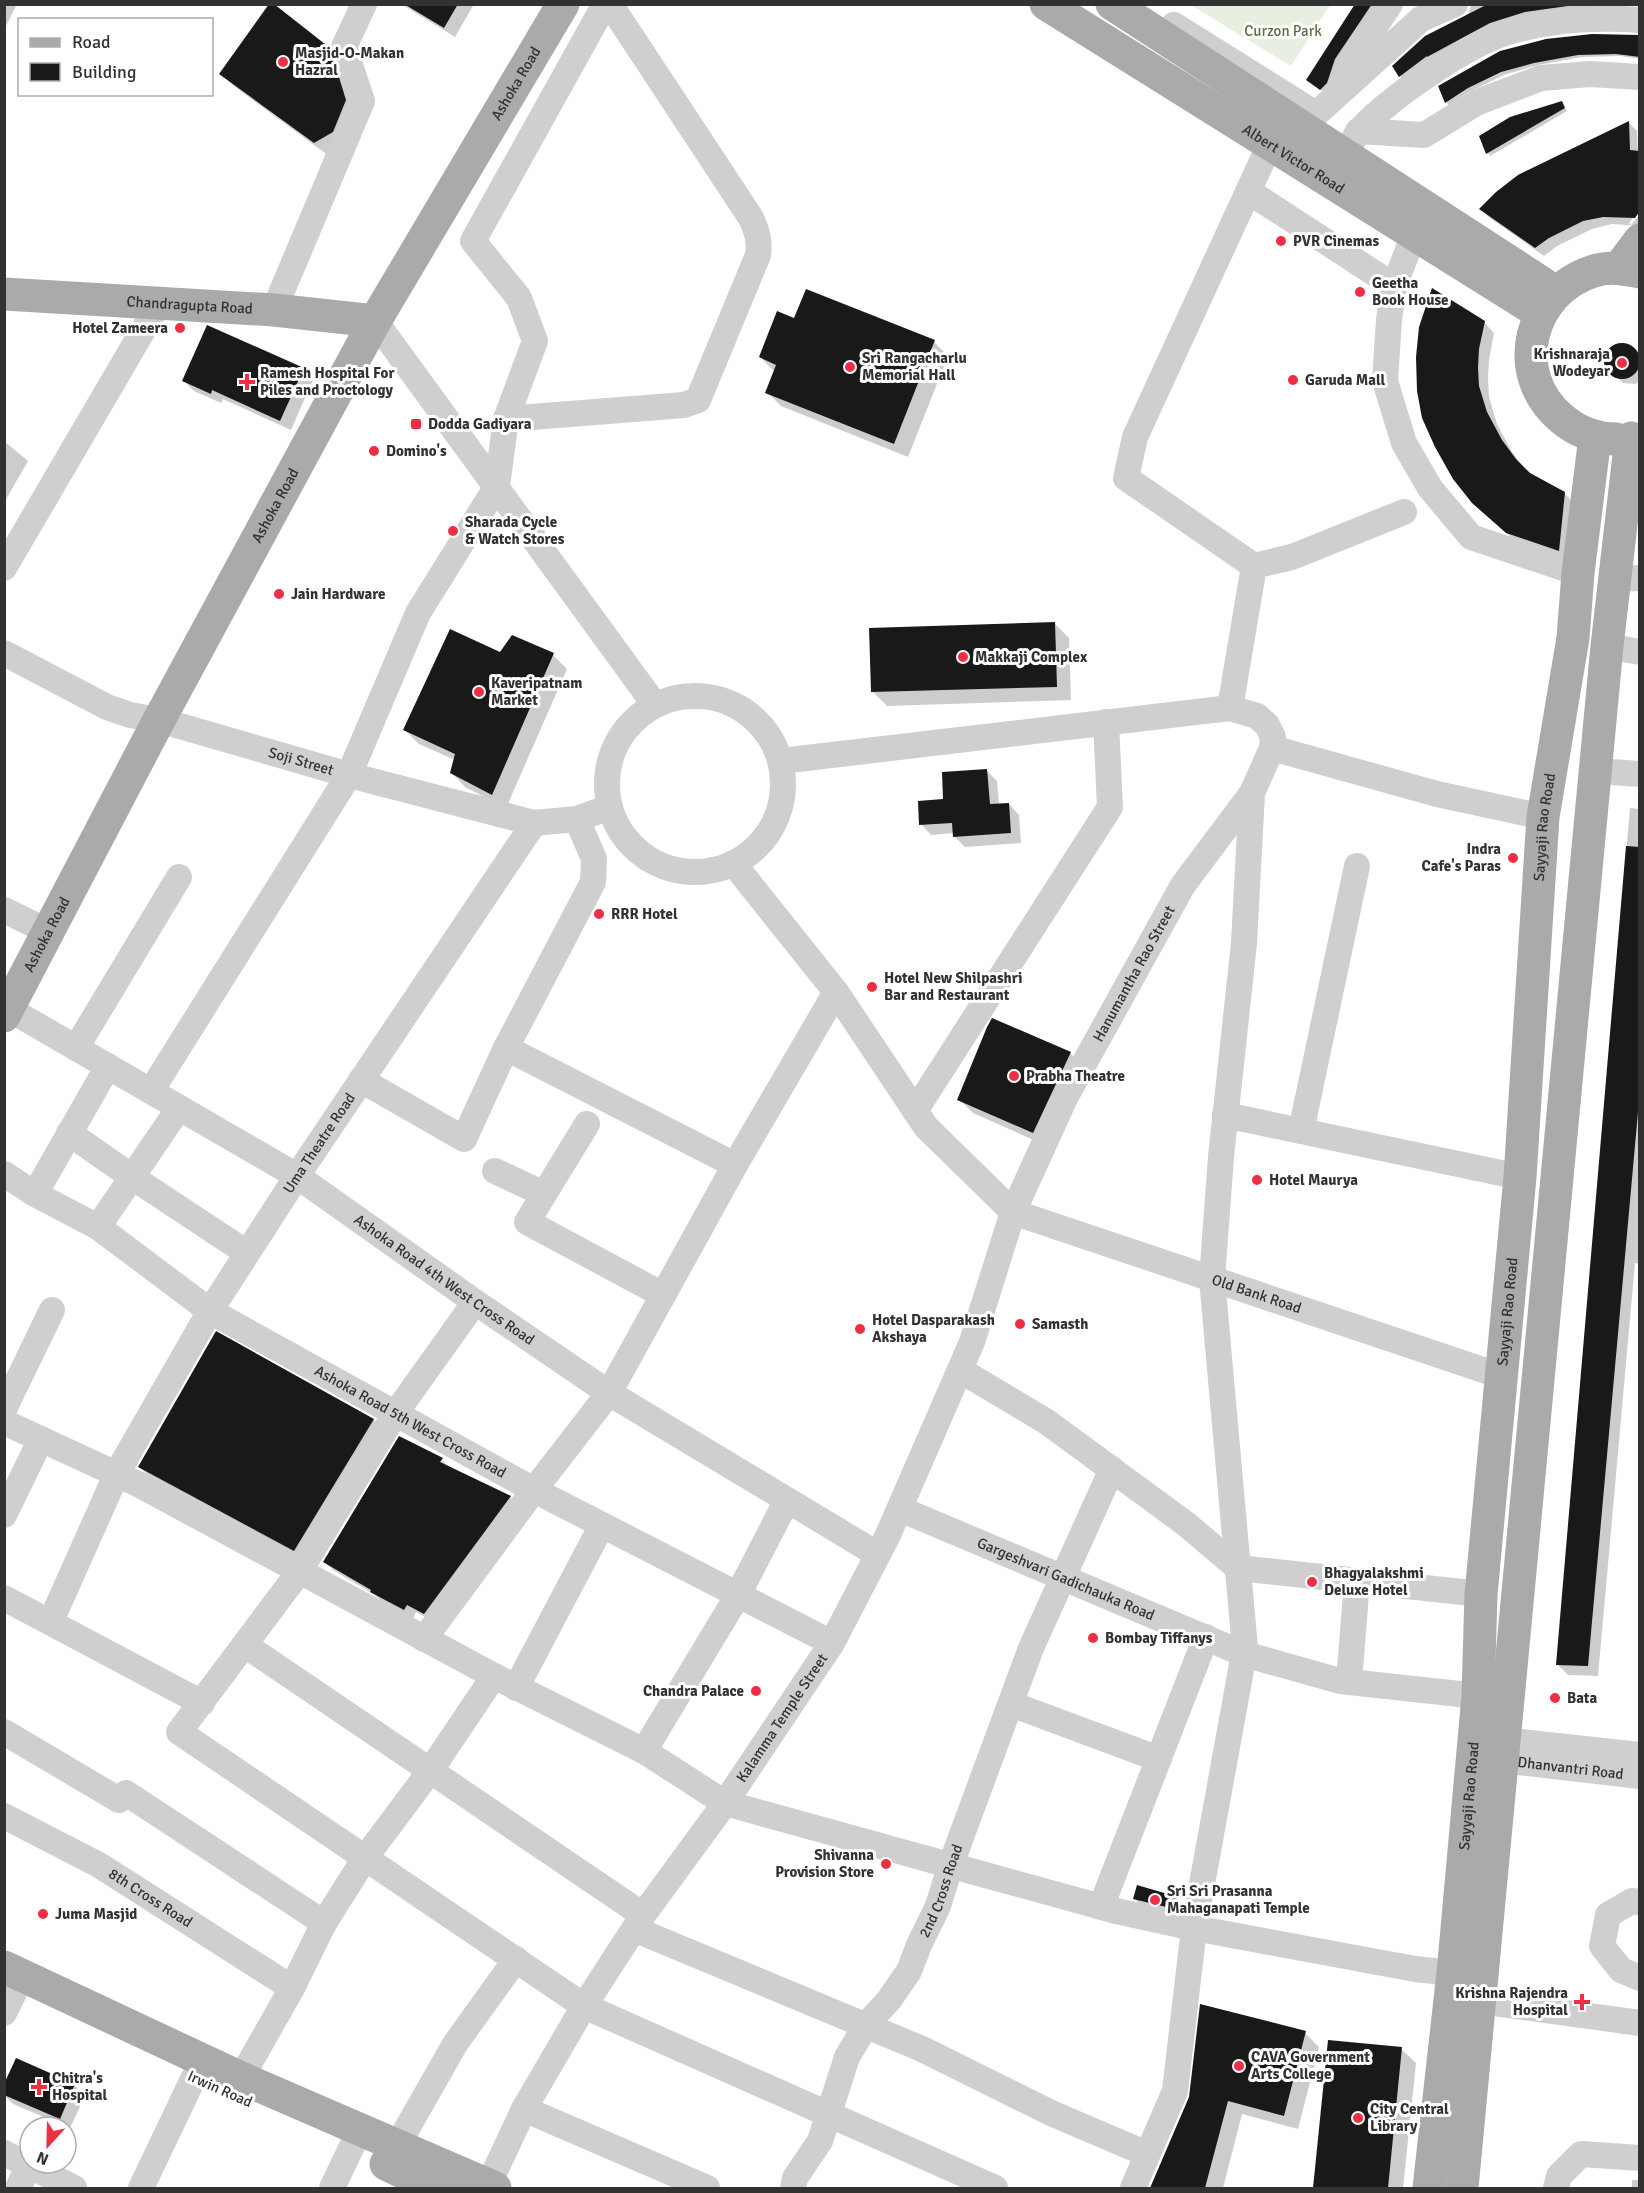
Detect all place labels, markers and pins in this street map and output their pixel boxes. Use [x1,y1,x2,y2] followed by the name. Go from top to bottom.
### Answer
[295,44,404,79] place label: Masjid-O-Makan Hazral
[276,55,290,69] marker: Masjid-O-Makan Hazral
[1293,232,1380,250] place label: PVR Cinemas
[1274,234,1288,248] marker: PVR Cinemas
[1372,274,1448,309] place label: Geetha Book House
[1353,285,1367,299] marker: Geetha Book House
[72,319,168,337] place label: Hotel Zameera
[173,321,187,335] marker: Hotel Zameera
[1533,345,1610,380] place label: Krishnaraja Wodeyar
[862,349,967,384] place label: Sri Rangacharlu Memorial Hall
[1615,356,1629,370] marker: Krishnaraja Wodeyar
[843,360,857,374] marker: Sri Rangacharlu Memorial Hall
[260,364,394,399] place label: Ramesh Hospital For Piles and Proctology
[1305,371,1386,389] place label: Garuda Mall
[238,373,256,391] marker: Ramesh Hospital For Piles and Proctology
[1286,373,1300,387] marker: Garuda Mall
[428,415,532,433] place label: Dodda Gadiyara
[409,417,423,431] marker: Dodda Gadiyara
[386,442,447,460] place label: Domino's
[367,444,381,458] marker: Domino's
[465,513,565,548] place label: Sharada Cycle & Watch Stores
[446,524,460,538] marker: Sharada Cycle & Watch Stores
[291,585,385,603] place label: Jain Hardware
[272,587,286,601] marker: Jain Hardware
[975,648,1088,666] place label: Makkaji Complex
[956,650,970,664] marker: Makkaji Complex
[491,674,582,709] place label: Kaveripatnam Market
[472,685,486,699] marker: Kaveripatnam Market
[1422,840,1501,875] place label: Indra Cafe's Paras
[1506,851,1520,865] marker: Indra Cafe's Paras
[611,905,678,923] place label: RRR Hotel
[592,907,606,921] marker: RRR Hotel
[884,969,1022,1004] place label: Hotel New Shilpashri Bar and Restaurant
[865,980,879,994] marker: Hotel New Shilpashri Bar and Restaurant
[1026,1067,1125,1085] place label: Prabha Theatre
[1007,1069,1021,1083] marker: Prabha Theatre
[1269,1171,1358,1189] place label: Hotel Maurya
[1250,1173,1264,1187] marker: Hotel Maurya
[872,1311,995,1346] place label: Hotel Dasparakash Akshaya
[1032,1315,1088,1333] place label: Samasth
[1013,1317,1027,1331] marker: Samasth
[853,1322,867,1336] marker: Hotel Dasparakash Akshaya
[1324,1564,1424,1599] place label: Bhagyalakshmi Deluxe Hotel
[1305,1575,1319,1589] marker: Bhagyalakshmi Deluxe Hotel
[1105,1629,1213,1647] place label: Bombay Tiffanys
[1086,1631,1100,1645] marker: Bombay Tiffanys
[643,1682,744,1700] place label: Chandra Palace
[749,1684,763,1698] marker: Chandra Palace
[1567,1689,1597,1707] place label: Bata
[1548,1691,1562,1705] marker: Bata
[775,1846,874,1881] place label: Shivanna Provision Store
[879,1857,893,1871] marker: Shivanna Provision Store
[1167,1882,1310,1917] place label: Sri Sri Prasanna Mahaganapati Temple
[1148,1893,1162,1907] marker: Sri Sri Prasanna Mahaganapati Temple
[55,1905,137,1923] place label: Juma Masjid
[36,1907,50,1921] marker: Juma Masjid
[1455,1984,1568,2019] place label: Krishna Rajendra Hospital
[1573,1993,1591,2011] marker: Krishna Rajendra Hospital
[1251,2048,1370,2083] place label: CAVA Government Arts College
[1232,2059,1246,2073] marker: CAVA Government Arts College
[52,2069,108,2104] place label: Chitra's Hospital
[30,2078,48,2096] marker: Chitra's Hospital
[1370,2100,1449,2135] place label: City Central Library
[1351,2111,1365,2125] marker: City Central Library

